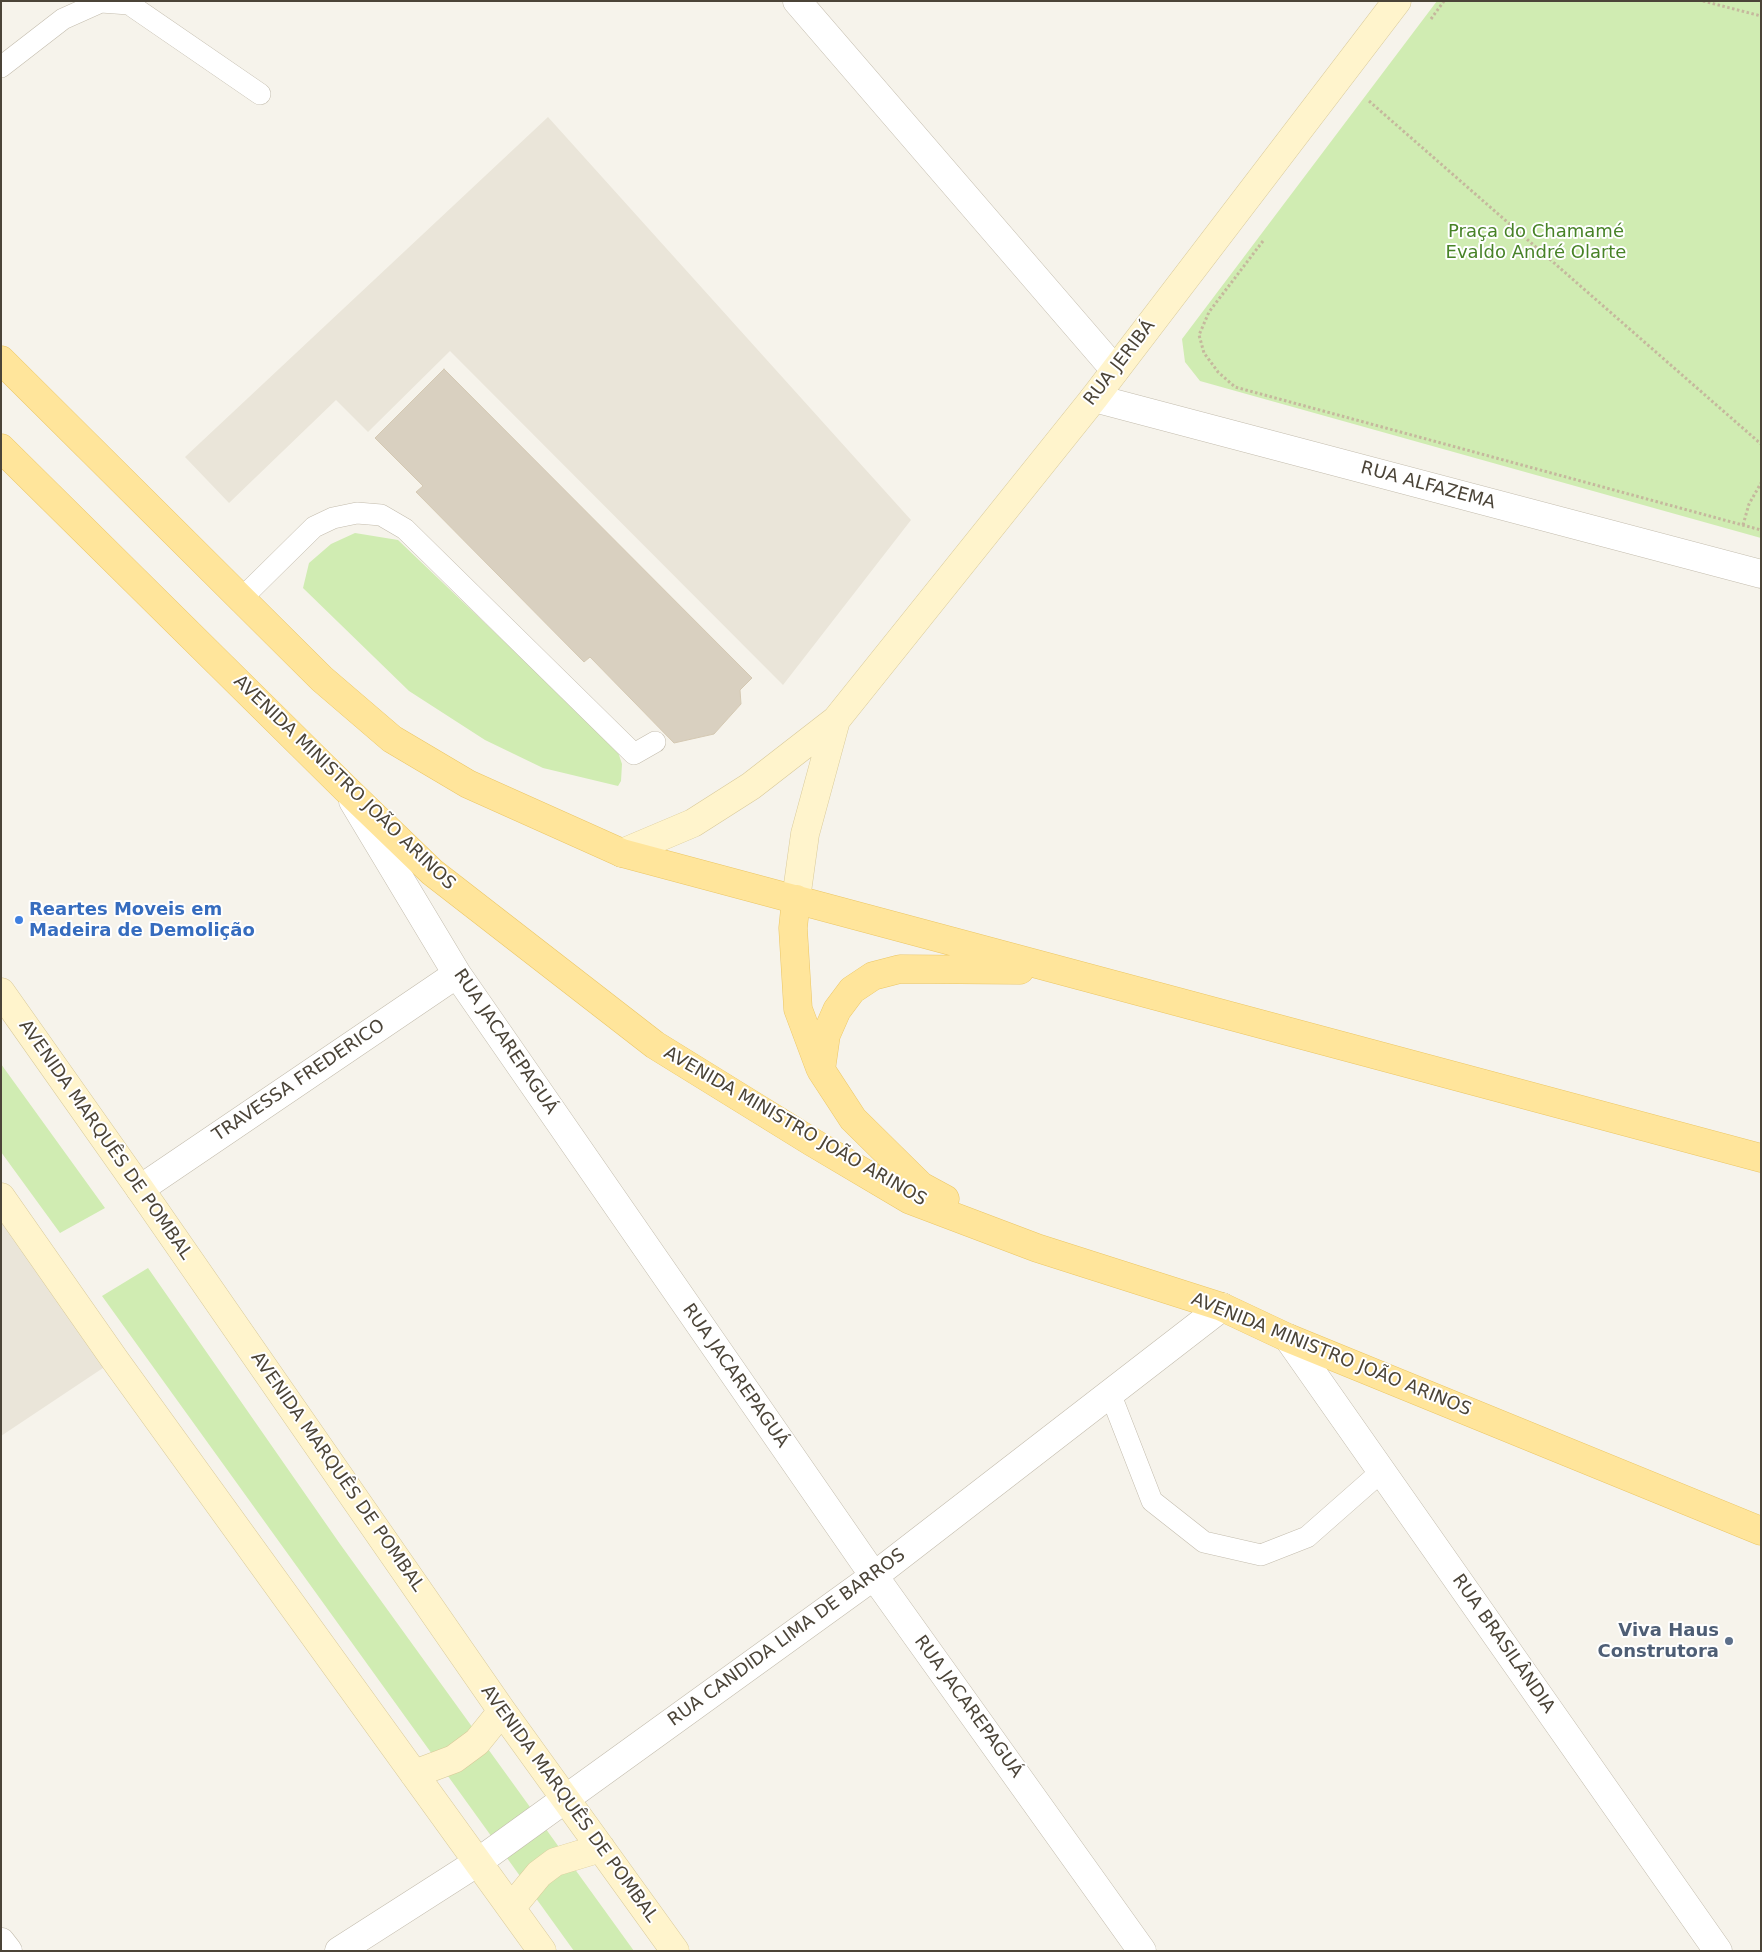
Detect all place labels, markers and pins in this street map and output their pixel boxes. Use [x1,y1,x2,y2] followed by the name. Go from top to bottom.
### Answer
[29,899,255,942] place label: Reartes Moveis em Madeira de Demolição
[13,914,25,926] marker: Reartes Moveis em Madeira de Demolição
[1598,1620,1719,1662] place label: Viva Haus Construtora
[1723,1635,1735,1647] marker: Viva Haus Construtora

